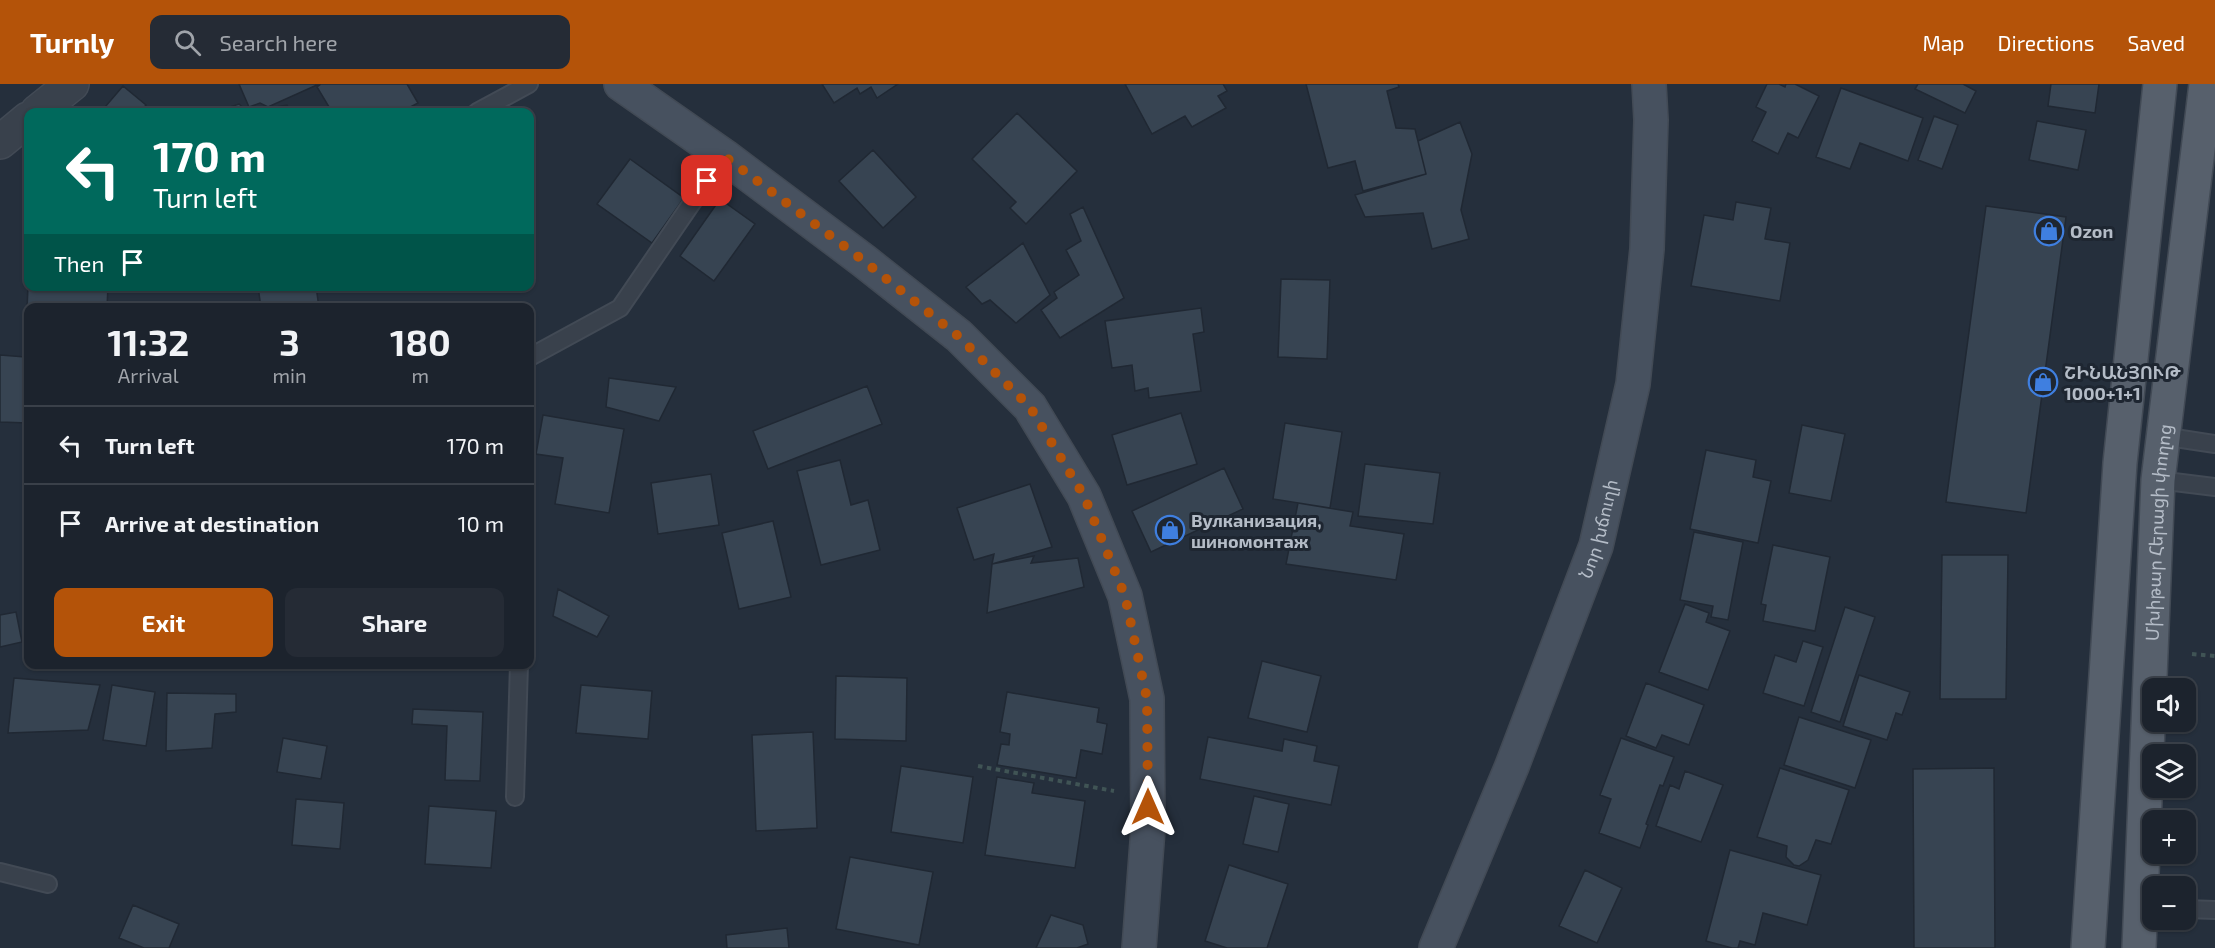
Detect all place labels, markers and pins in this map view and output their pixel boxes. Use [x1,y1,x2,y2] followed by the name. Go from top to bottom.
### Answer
[681,155,732,206] pin
[2033,215,2065,247] shop icon: Ozon
[2070,220,2113,242] place label: Ozon
[2064,361,2181,404] place label: ՇԻՆԱՆՅՈՒԹ 1000+1+1
[2027,366,2059,398] shop icon: ՇԻՆԱՆՅՈՒԹ 1000+1+1
[1191,509,1322,552] place label: Вулканизация, шиномонтаж
[1154,514,1186,546] shop icon: Вулканизация, шиномонтаж

